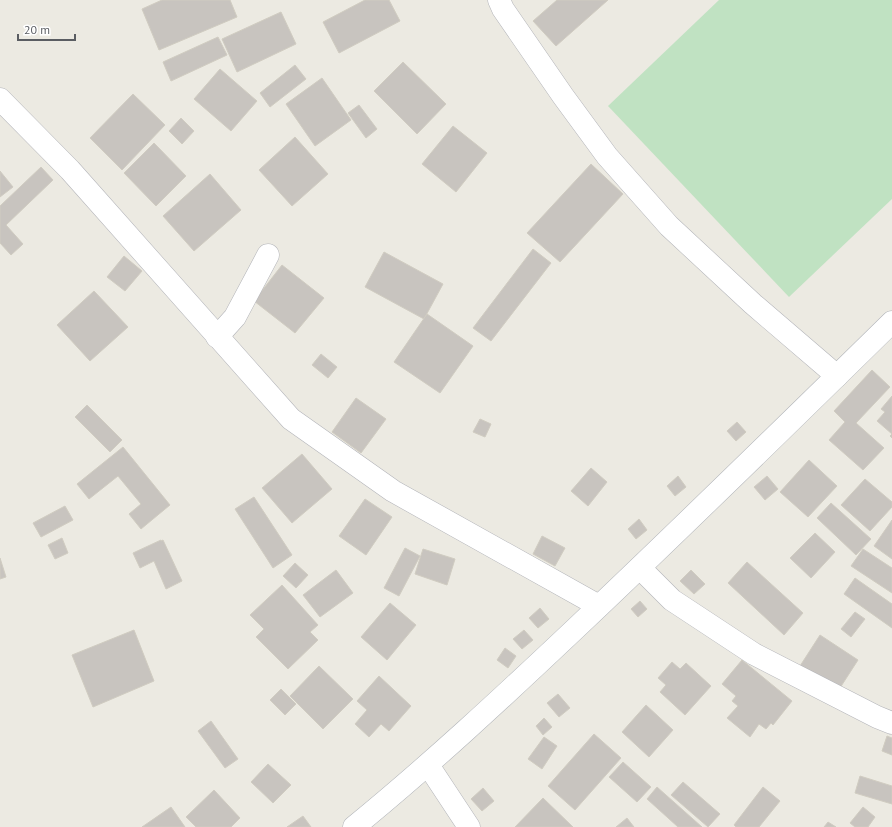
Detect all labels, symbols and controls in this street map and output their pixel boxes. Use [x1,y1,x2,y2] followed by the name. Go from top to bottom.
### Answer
[18,16,75,42] scale bar
[24,22,50,37] text: 20 m

